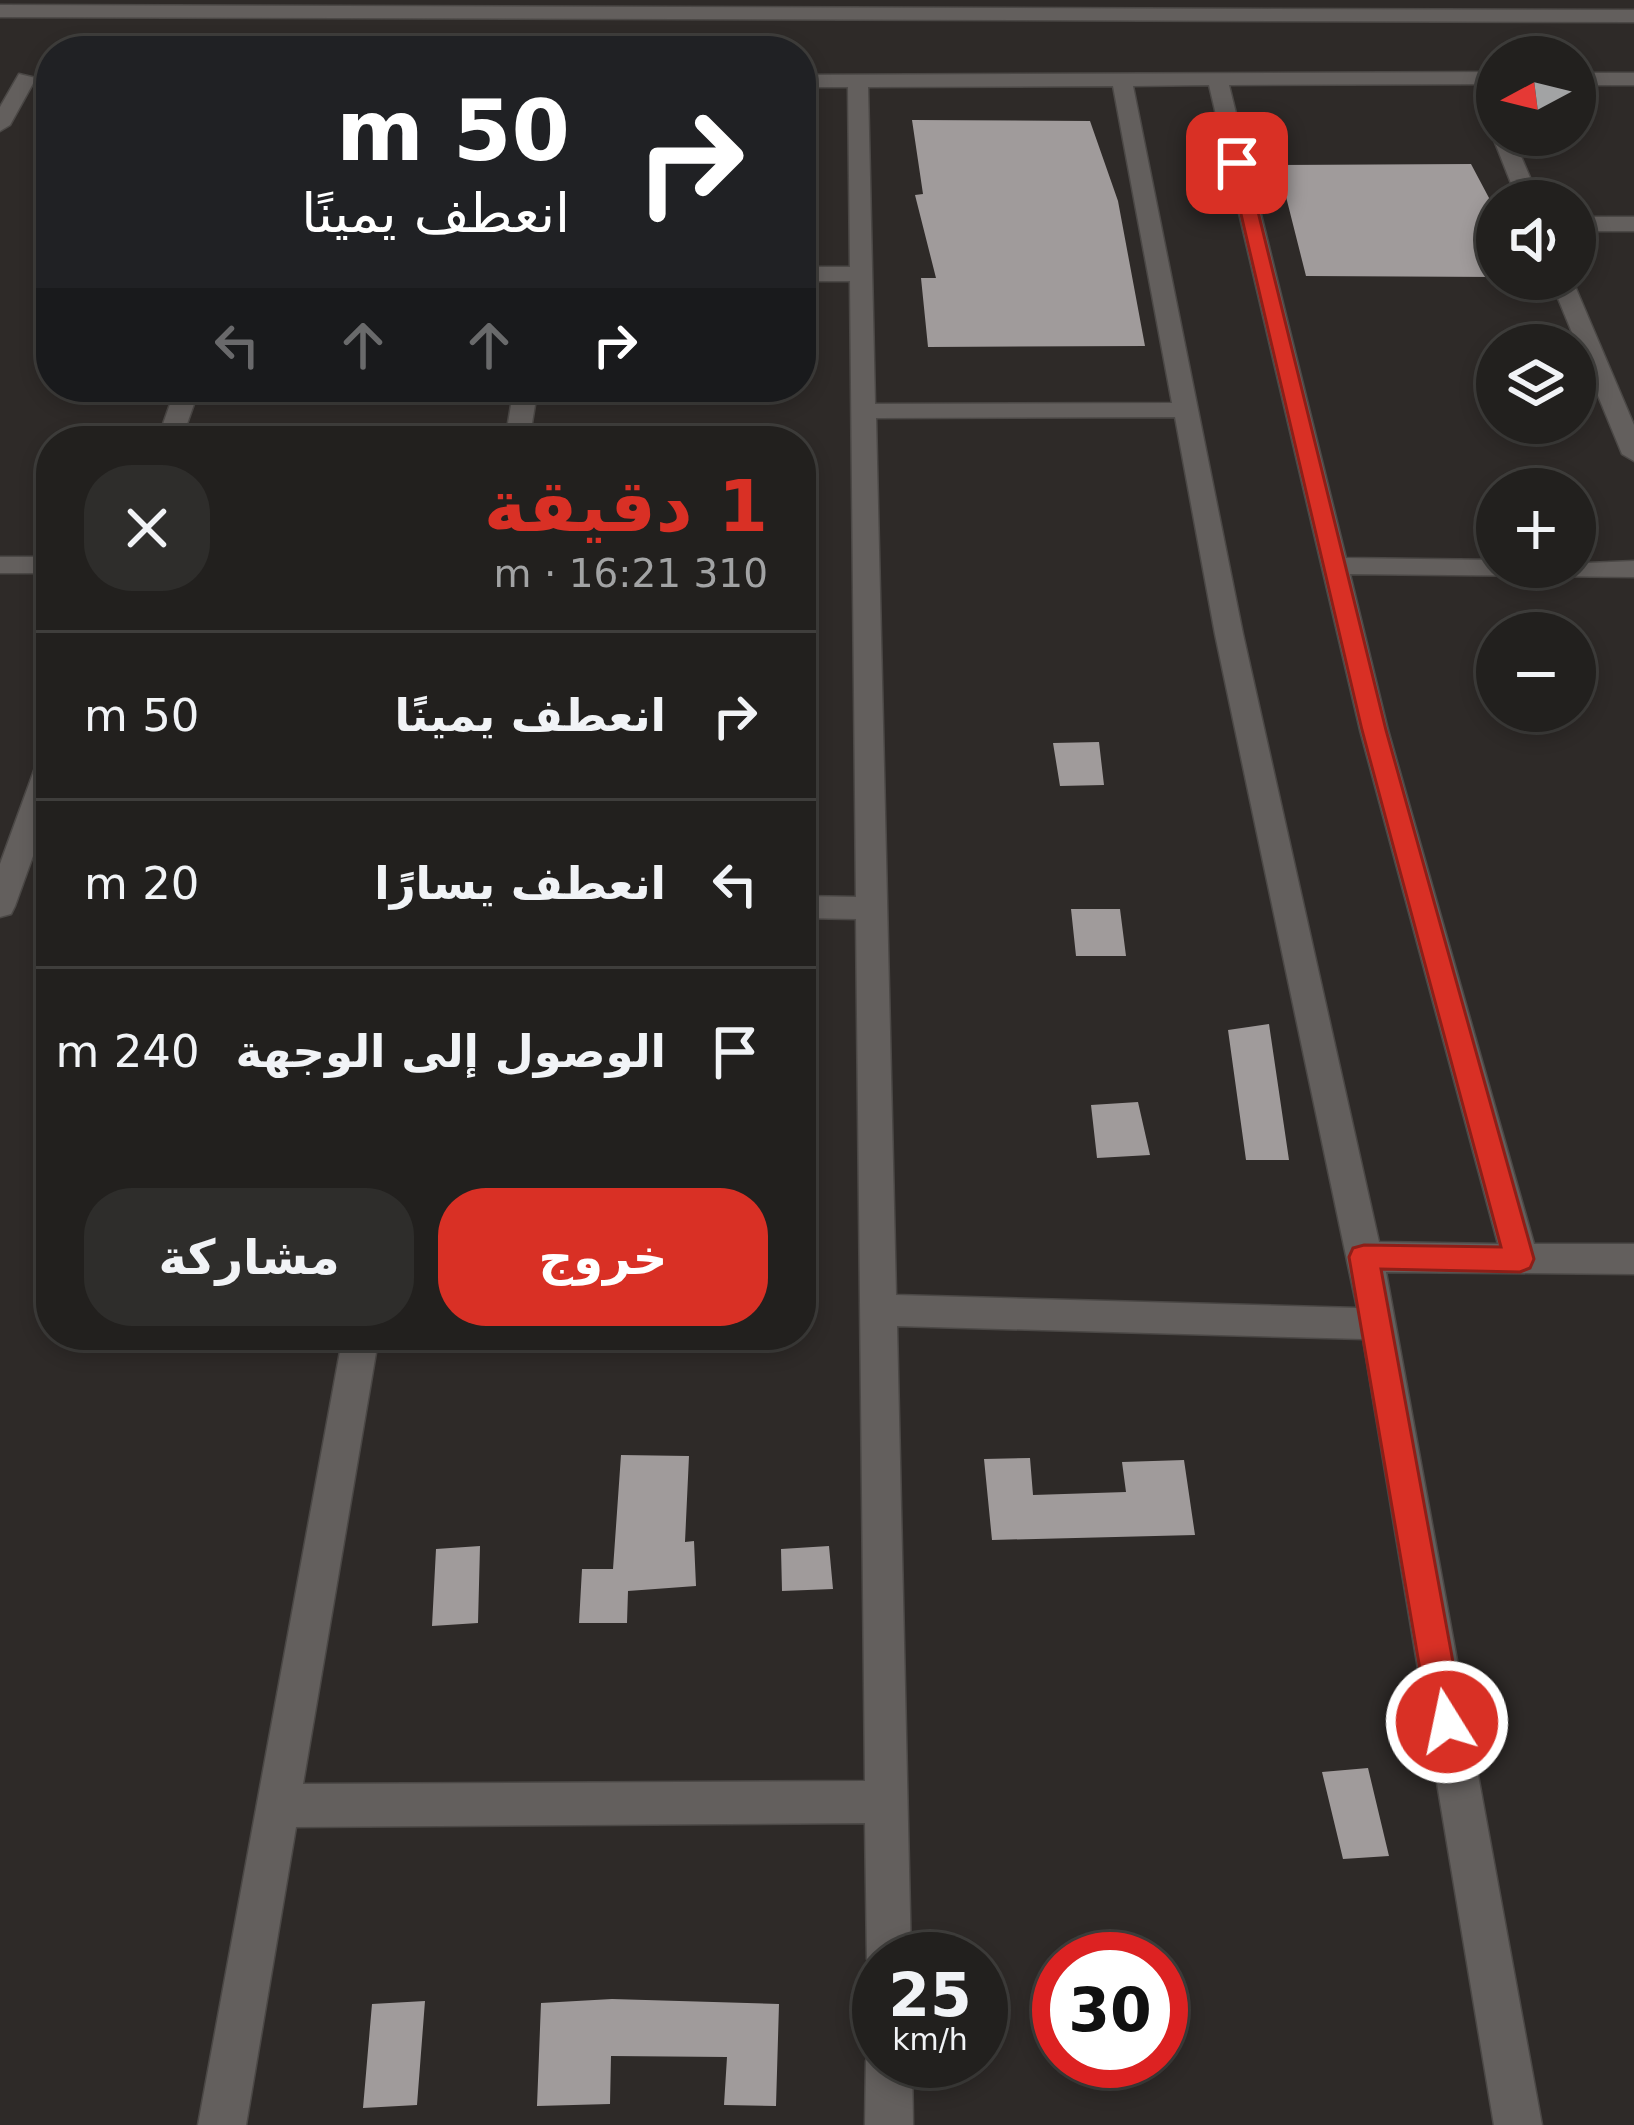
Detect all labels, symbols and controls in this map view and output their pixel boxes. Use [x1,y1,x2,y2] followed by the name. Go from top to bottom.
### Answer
[1476,36,1596,156] north arrow
[1476,36,1596,732] map controls
[336,82,570,180] text: 50 m
[612,84,768,240] icon: right
[1186,112,1288,214] pin
[1204,130,1270,196] icon: arrive
[1476,180,1596,300] button: sound
[301,182,570,245] text: انعطف يمينًا
[204,312,270,378] icon: left
[330,312,396,378] icon: ahead
[456,312,522,378] icon: ahead
[582,312,648,378] icon: right
[1476,324,1596,444] button: layers
[484,464,768,548] text: 1 دقيقة
[84,465,210,591] button: close
[1476,468,1596,588] button: +
[494,551,768,596] text: 310 m · 16:21
[1476,612,1596,732] button: −
[702,683,768,749] icon: right
[84,689,199,742] text: 50 m
[394,689,666,742] text: انعطف يمينًا
[702,851,768,917] icon: left
[84,857,199,910] text: 20 m
[374,857,666,910] text: انعطف يسارًا
[702,1019,768,1085] icon: arrive
[56,1025,200,1078] text: 240 m
[236,1025,666,1078] text: الوصول إلى الوجهة
[84,1188,414,1326] button: مشاركة
[438,1188,768,1326] button: خروج
[1384,1659,1510,1785] position arrow
[1032,1932,1188,2088] speed limit sign: 30
[888,1960,972,2030] text: 25
[892,2022,968,2057] text: km/h

